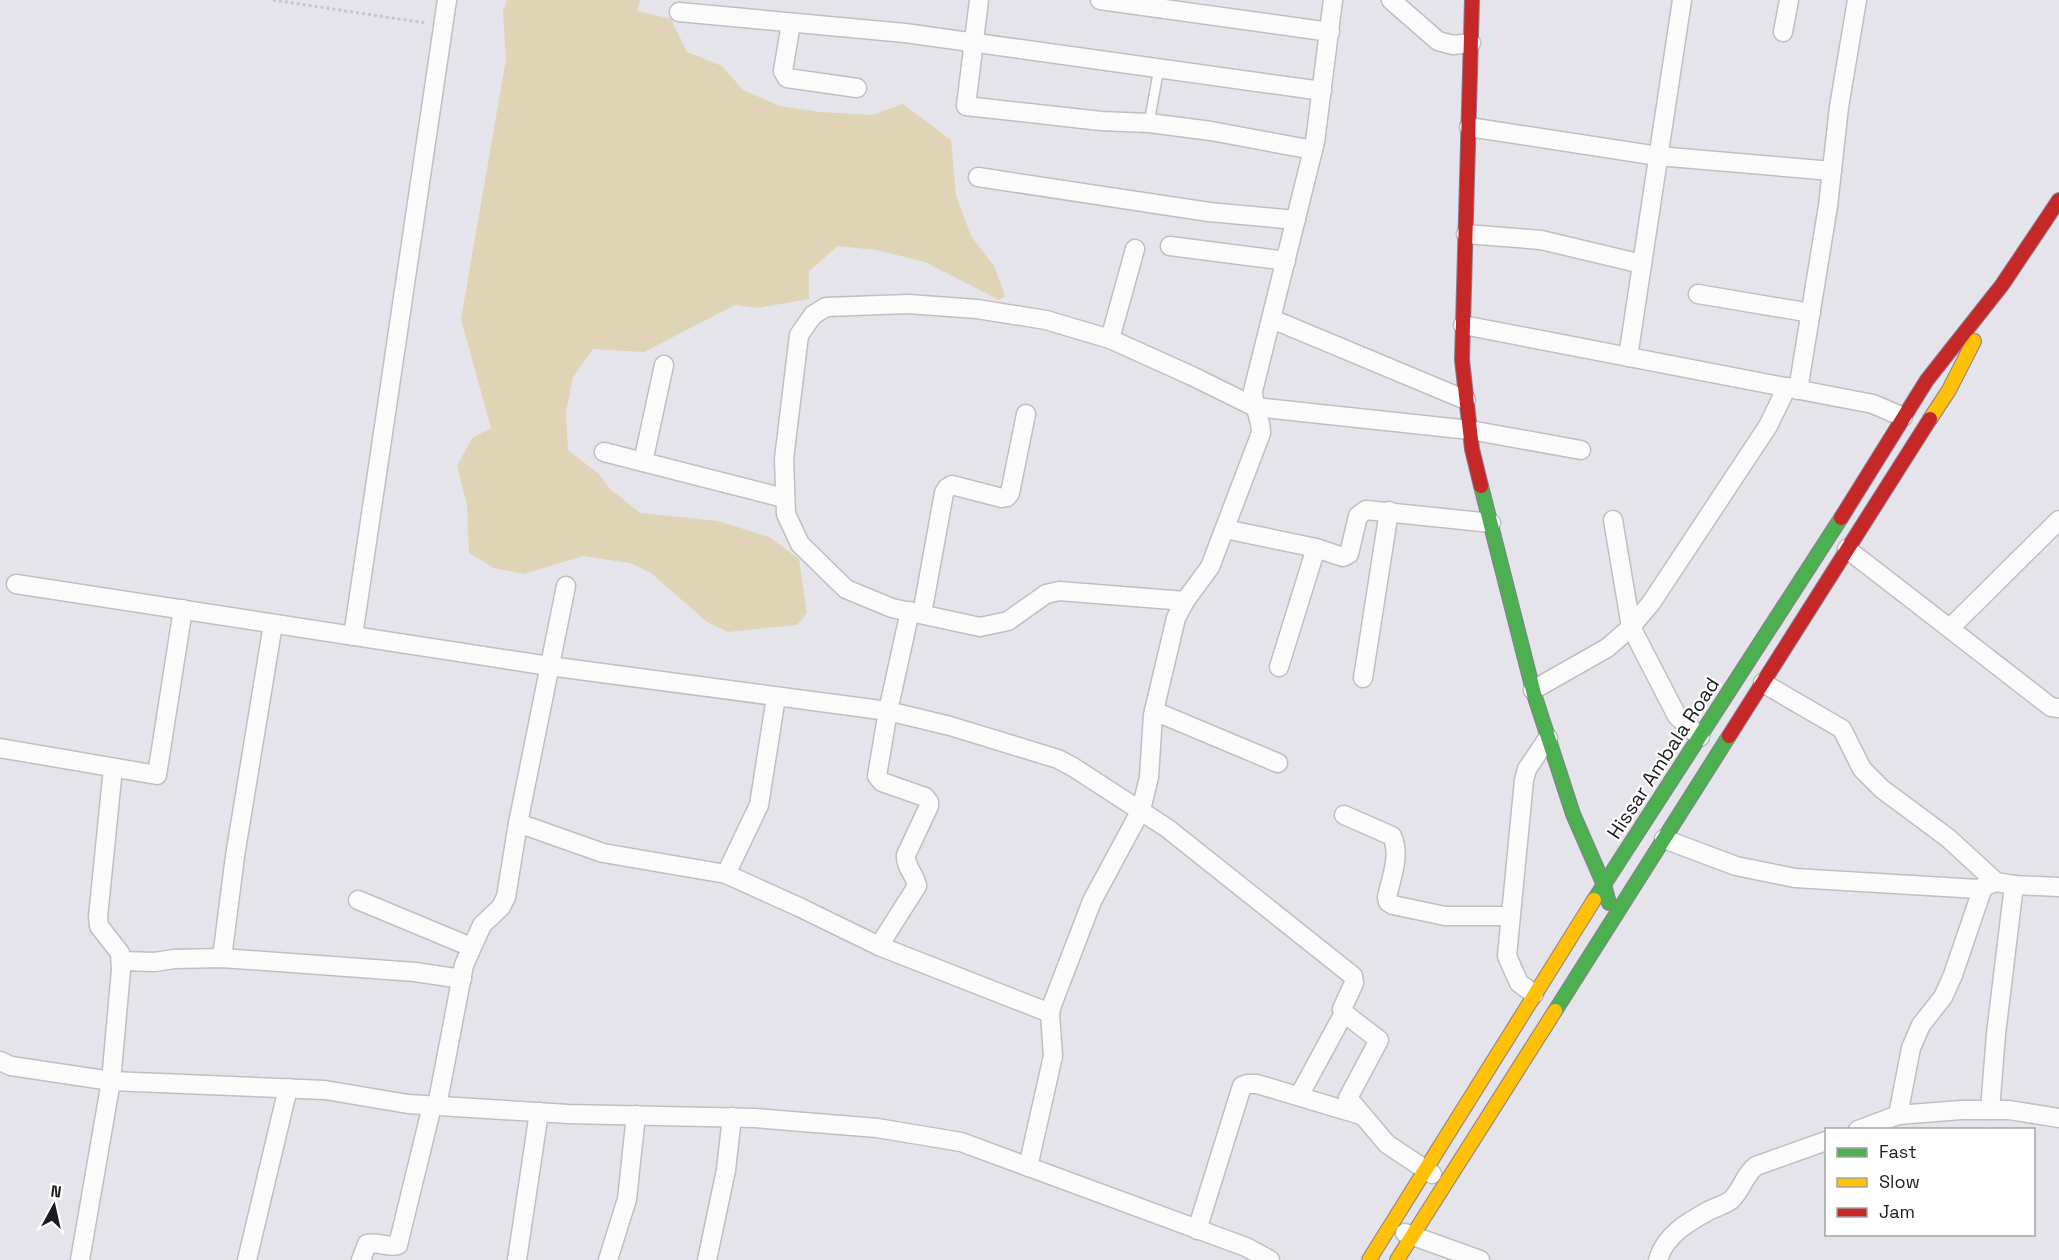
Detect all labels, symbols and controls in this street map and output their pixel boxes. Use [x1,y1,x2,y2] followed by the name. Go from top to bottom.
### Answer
[1601,672,1725,844] street label: Hissar Ambala Road
[1825,1128,2035,1236] legend
[1879,1140,1916,1163] text: Fast
[1879,1170,1920,1193] text: Slow
[24,1176,84,1236] north arrow
[49,1180,63,1203] text: N
[1879,1200,1915,1223] text: Jam

